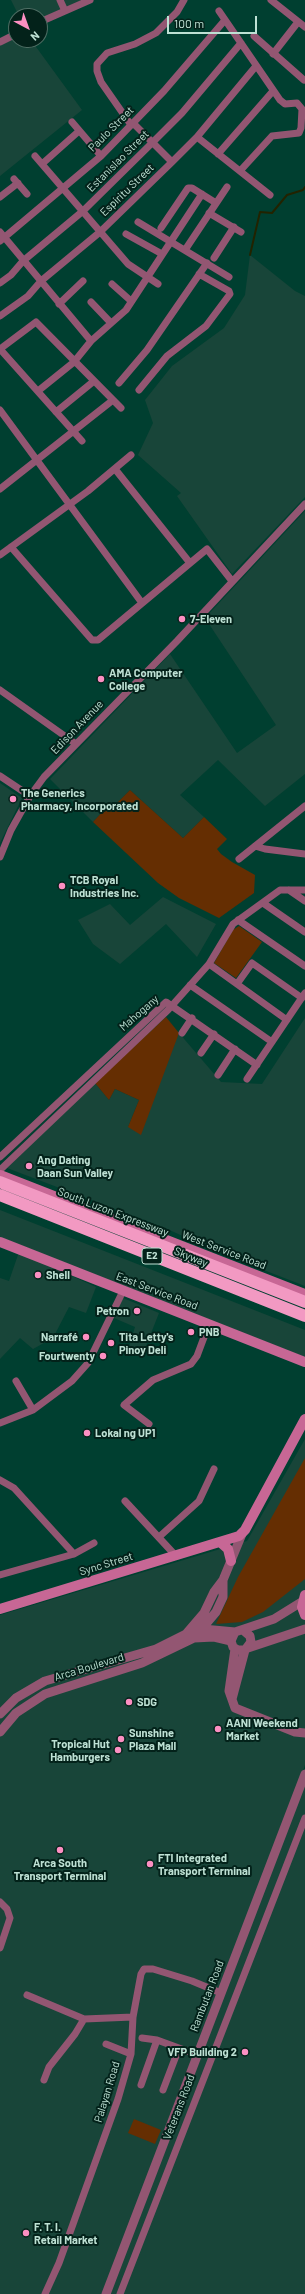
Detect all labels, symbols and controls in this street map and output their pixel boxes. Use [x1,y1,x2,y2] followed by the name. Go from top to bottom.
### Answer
[8,8,48,48] north arrow
[169,8,259,34] scale bar
[174,16,204,30] text: 100 m
[29,29,43,44] text: N
[86,104,136,154] street label: Paulo Street
[84,127,152,195] street label: Estanislao Street
[97,161,157,219] street label: Espiritu Street
[190,612,232,626] place label: 7-Eleven
[177,614,187,624] marker: 7-Eleven
[109,666,182,692] place label: AMA Computer College
[96,674,106,684] marker: AMA Computer College
[48,697,106,757] street label: Edison Avenue
[21,786,138,812] place label: The Generics Pharmacy, Incorporated
[8,794,18,804] marker: The Generics Pharmacy, Incorporated
[70,873,139,899] place label: TCB Royal Industries Inc.
[57,881,67,891] marker: TCB Royal Industries Inc.
[117,992,161,1034] street label: Mahogany
[37,1153,113,1179] place label: Ang Dating Daan Sun Valley
[24,1161,34,1171] marker: Ang Dating Daan Sun Valley
[56,1185,170,1239] street label: South Luzon Expressway
[180,1228,268,1272] street label: West Service Road
[172,1244,210,1270] street label: Skyway
[142,1248,162,1264] road number: E2
[46,1268,70,1282] place label: Shell
[114,1269,200,1313] street label: East Service Road
[33,1270,43,1280] marker: Shell
[96,1304,129,1318] place label: Petron
[132,1306,142,1316] marker: Petron
[199,1325,220,1339] place label: PNB
[186,1327,196,1337] marker: PNB
[41,1330,78,1344] place label: Narrafé
[119,1330,174,1356] place label: Tita Letty's Pinoy Deli
[81,1332,91,1342] marker: Narrafé
[106,1338,116,1348] marker: Tita Letty's Pinoy Deli
[39,1349,95,1363] place label: Fourtwenty
[98,1351,108,1361] marker: Fourtwenty
[95,1426,155,1440] place label: Lokal ng UP1
[82,1428,92,1438] marker: Lokal ng UP1
[78,1550,134,1578] street label: Sync Street
[53,1650,125,1684] street label: Arca Boulevard
[137,1695,157,1709] place label: SDG
[124,1697,134,1707] marker: SDG
[226,1716,298,1742] place label: AANI Weekend Market
[213,1724,223,1734] marker: AANI Weekend Market
[129,1726,176,1752] place label: Sunshine Plaza Mall
[116,1734,126,1744] marker: Sunshine Plaza Mall
[50,1737,110,1763] place label: Tropical Hut Hamburgers
[113,1745,123,1755] marker: Tropical Hut Hamburgers
[55,1845,65,1855] marker: Arca South Transport Terminal
[158,1851,251,1877] place label: FTI Integrated Transport Terminal
[14,1856,106,1882] place label: Arca South Transport Terminal
[145,1859,155,1869] marker: FTI Integrated Transport Terminal
[187,1958,227,2034] street label: Rambutan Road
[168,2045,237,2059] place label: VFP Building 2
[240,2047,250,2057] marker: VFP Building 2
[91,2060,123,2124] street label: Palayan Road
[161,2073,197,2141] street label: Veterans Road
[34,2220,98,2246] place label: F. T. I. Retail Market
[21,2228,31,2238] marker: F. T. I. Retail Market

